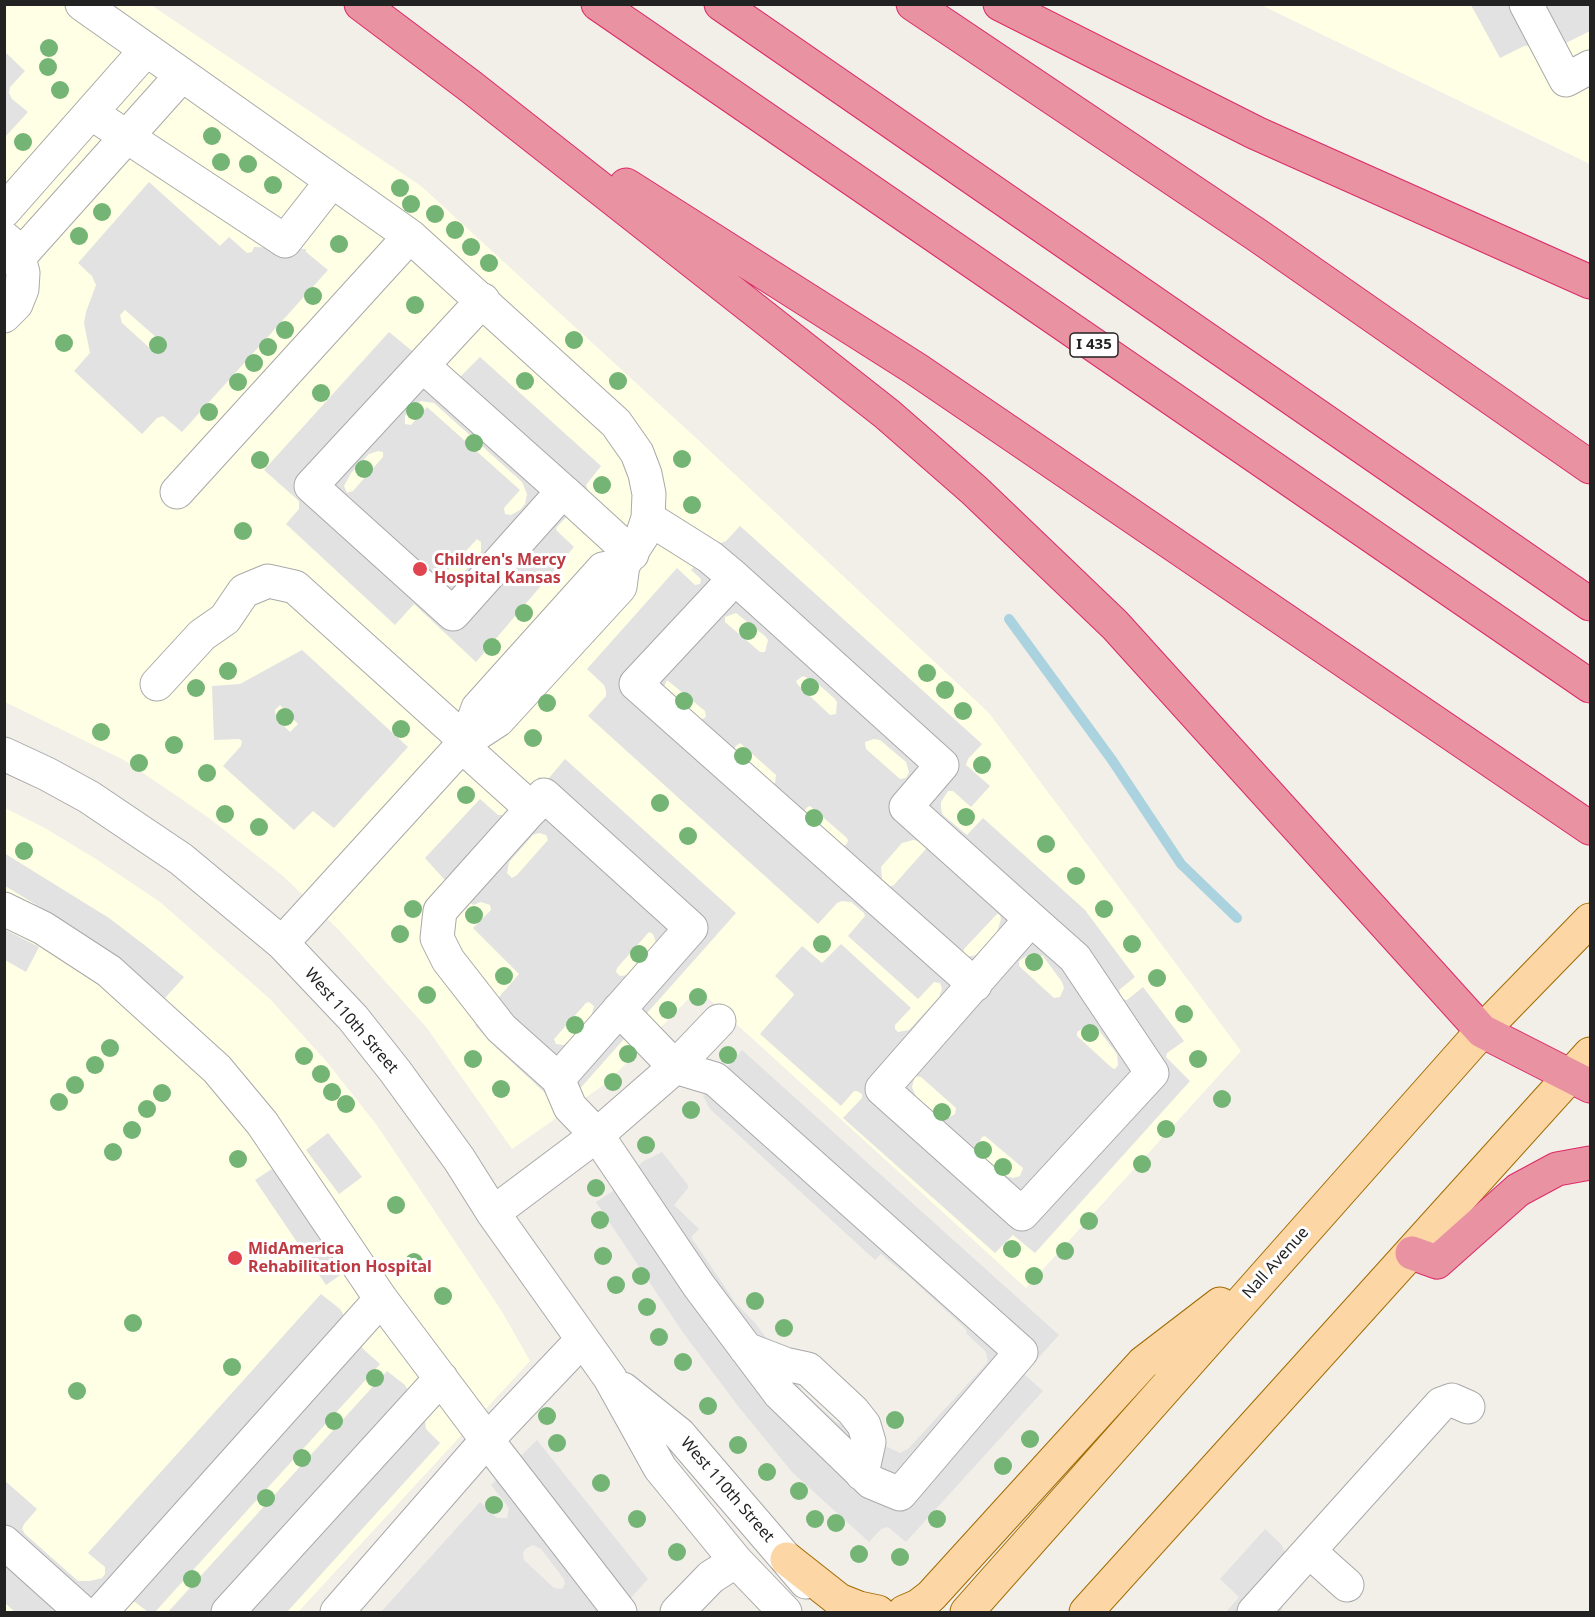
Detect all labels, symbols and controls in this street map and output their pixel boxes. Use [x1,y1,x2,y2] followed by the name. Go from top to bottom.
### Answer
[1070,333,1118,357] road number: I 435
[434,550,566,588] place label: Children's Mercy Hospital Kansas
[411,560,429,578] marker: Children's Mercy Hospital Kansas
[300,964,402,1078] street label: West 110th Street
[1239,1223,1313,1303] street label: Nall Avenue
[248,1239,432,1277] place label: MidAmerica Rehabilitation Hospital
[226,1249,244,1267] marker: MidAmerica Rehabilitation Hospital
[676,1433,778,1547] street label: West 110th Street

